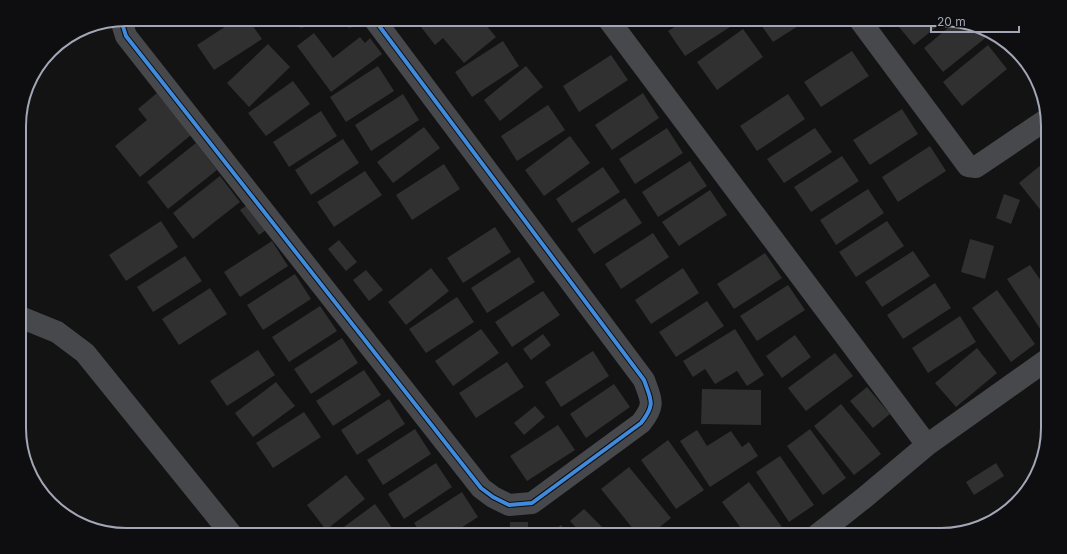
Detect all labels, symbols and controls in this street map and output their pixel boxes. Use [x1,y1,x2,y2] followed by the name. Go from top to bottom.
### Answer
[931,8,1019,34] scale bar
[937,14,966,29] text: 20 m

